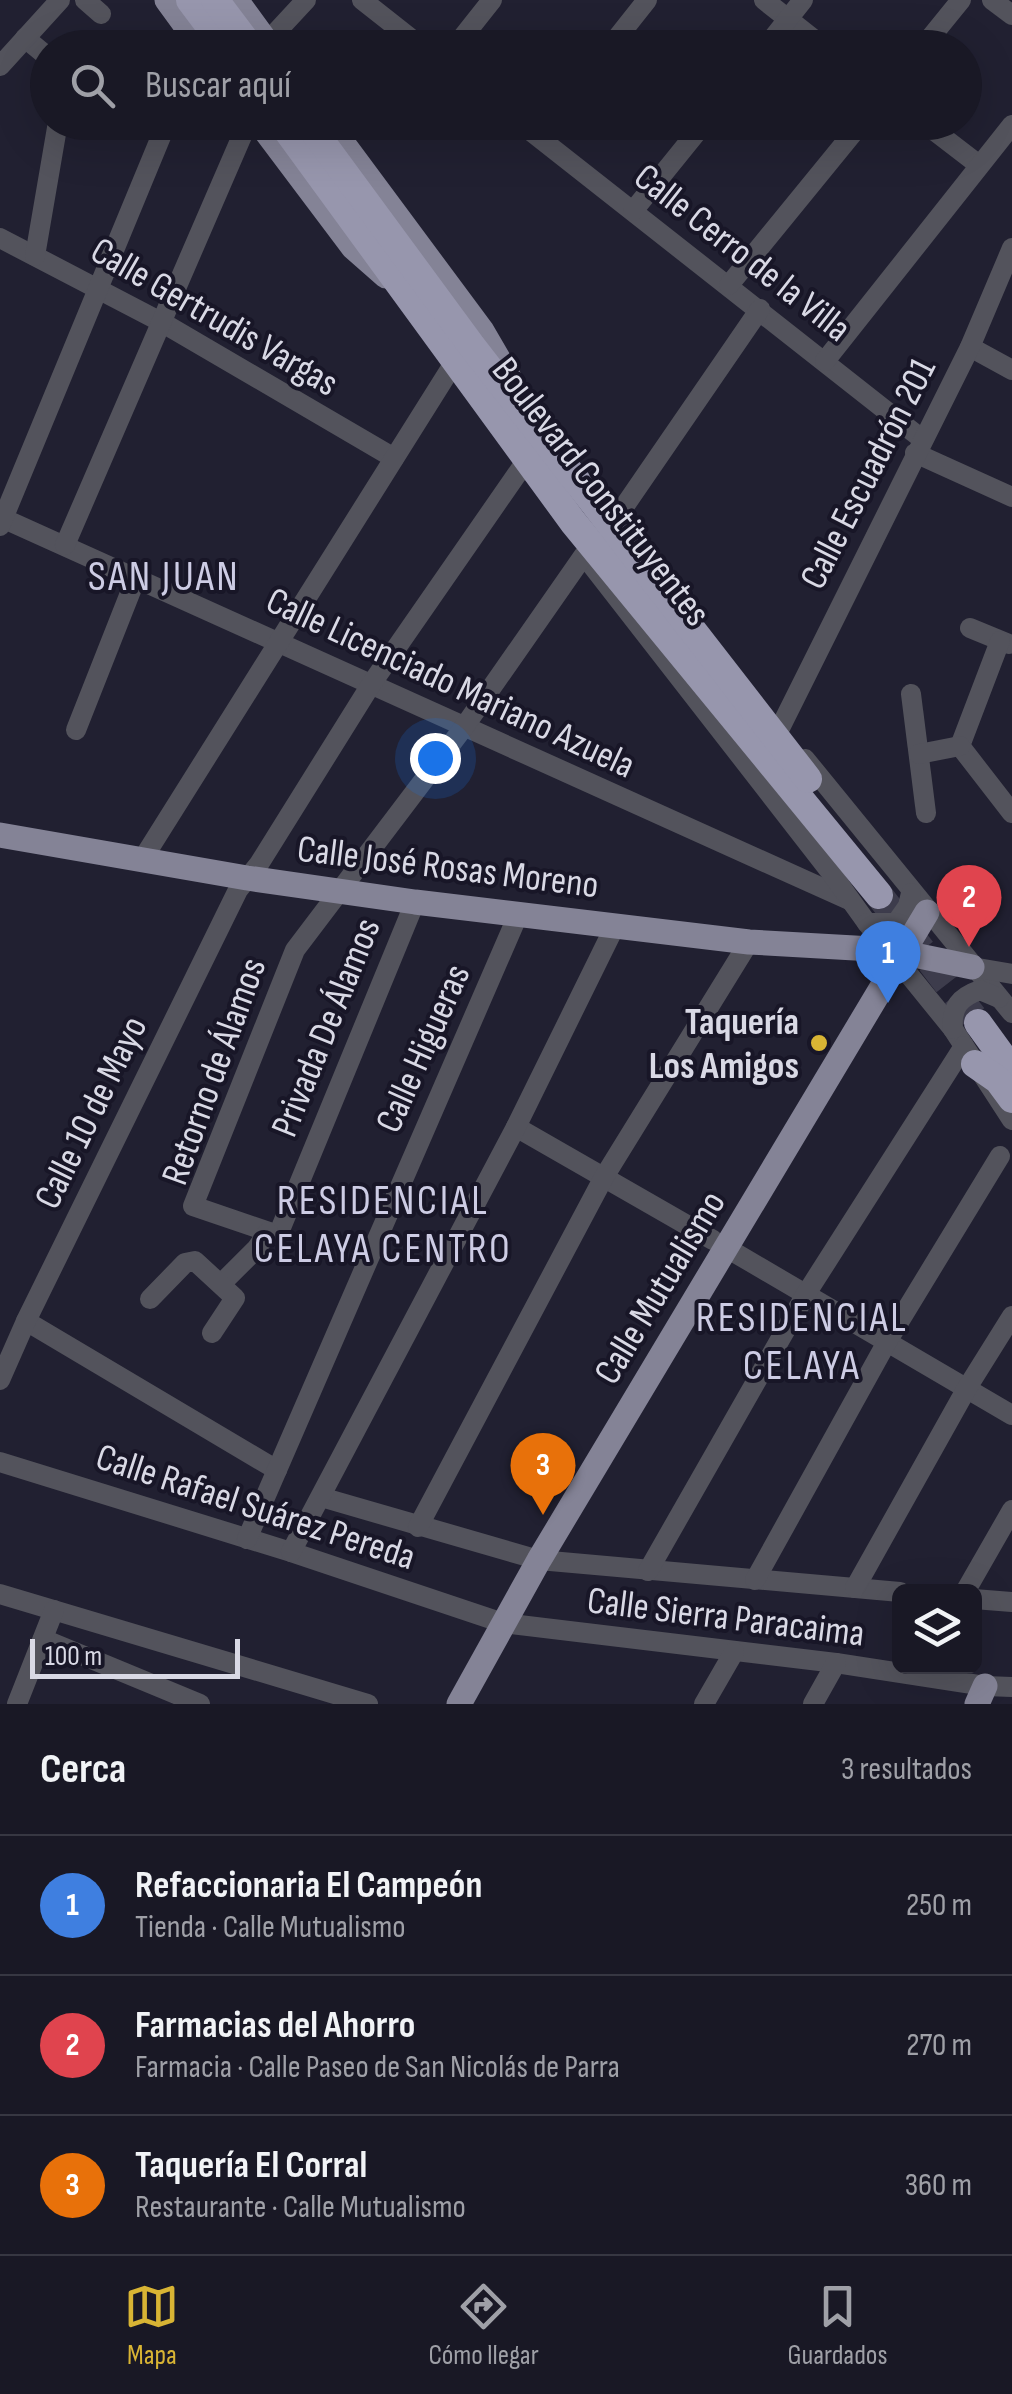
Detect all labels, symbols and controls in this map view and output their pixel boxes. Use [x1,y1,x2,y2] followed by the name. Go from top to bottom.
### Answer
[30,30,982,140] search box
[65,58,120,113] icon: search
[145,63,291,108] text: Buscar aquí
[625,155,859,352] street label: Calle Cerro de la Villa
[83,228,346,406] street label: Calle Gertrudis Vargas
[482,349,719,635] street label: Boulevard Constituyentes
[791,351,946,597] street label: Calle Escuadrón 201
[88,552,240,603] district label: SAN JUAN
[259,578,642,789] street label: Calle Licenciado Mariano Azuela
[410,733,461,784] your location
[295,827,601,908] street label: Calle José Rosas Moreno
[936,864,1002,947] pin: 2
[262,912,391,1143] street label: Privada De Álamos
[856,920,920,1003] pin: 1
[153,952,276,1191] street label: Retorno de Álamos
[366,958,480,1140] street label: Calle Higueras
[649,1000,799,1089] place label: Taquería Los Amigos
[25,1009,157,1216] street label: Calle 10 de Mayo
[808,1032,830,1054] marker: Taquería Los Amigos
[254,1176,512,1275] district label: RESIDENCIAL CELAYA CENTRO
[585,1183,735,1392] street label: Calle Mutualismo
[696,1293,908,1392] district label: RESIDENCIAL CELAYA
[510,1432,576,1515] pin: 3
[90,1435,421,1580] street label: Calle Rafael Suárez Pereda
[585,1578,867,1657] street label: Calle Sierra Paracaima
[892,1584,982,1674] map controls
[892,1584,982,1674] button: layers
[30,1634,240,1678] scale bar
[45,1640,102,1673] text: 100 m
[40,1744,126,1795] text: Cerca
[841,1750,972,1789] text: 3 resultados
[135,1863,482,1908] text: Refaccionaria El Campeón
[66,1886,79,1925] text: 1
[906,1886,972,1925] text: 250 m
[135,1908,406,1947] text: Tienda · Calle Mutualismo
[135,2003,415,2048] text: Farmacias del Ahorro
[65,2026,80,2065] text: 2
[906,2026,972,2065] text: 270 m
[135,2048,620,2087] text: Farmacia · Calle Paseo de San Nicolás de Parra
[135,2143,367,2188] text: Taquería El Corral
[65,2166,80,2205] text: 3
[905,2166,972,2205] text: 360 m
[135,2188,466,2227] text: Restaurante · Calle Mutualismo
[124,2279,179,2372] tab: Mapa
[428,2279,539,2372] tab: Cómo llegar
[788,2279,888,2372] tab: Guardados

